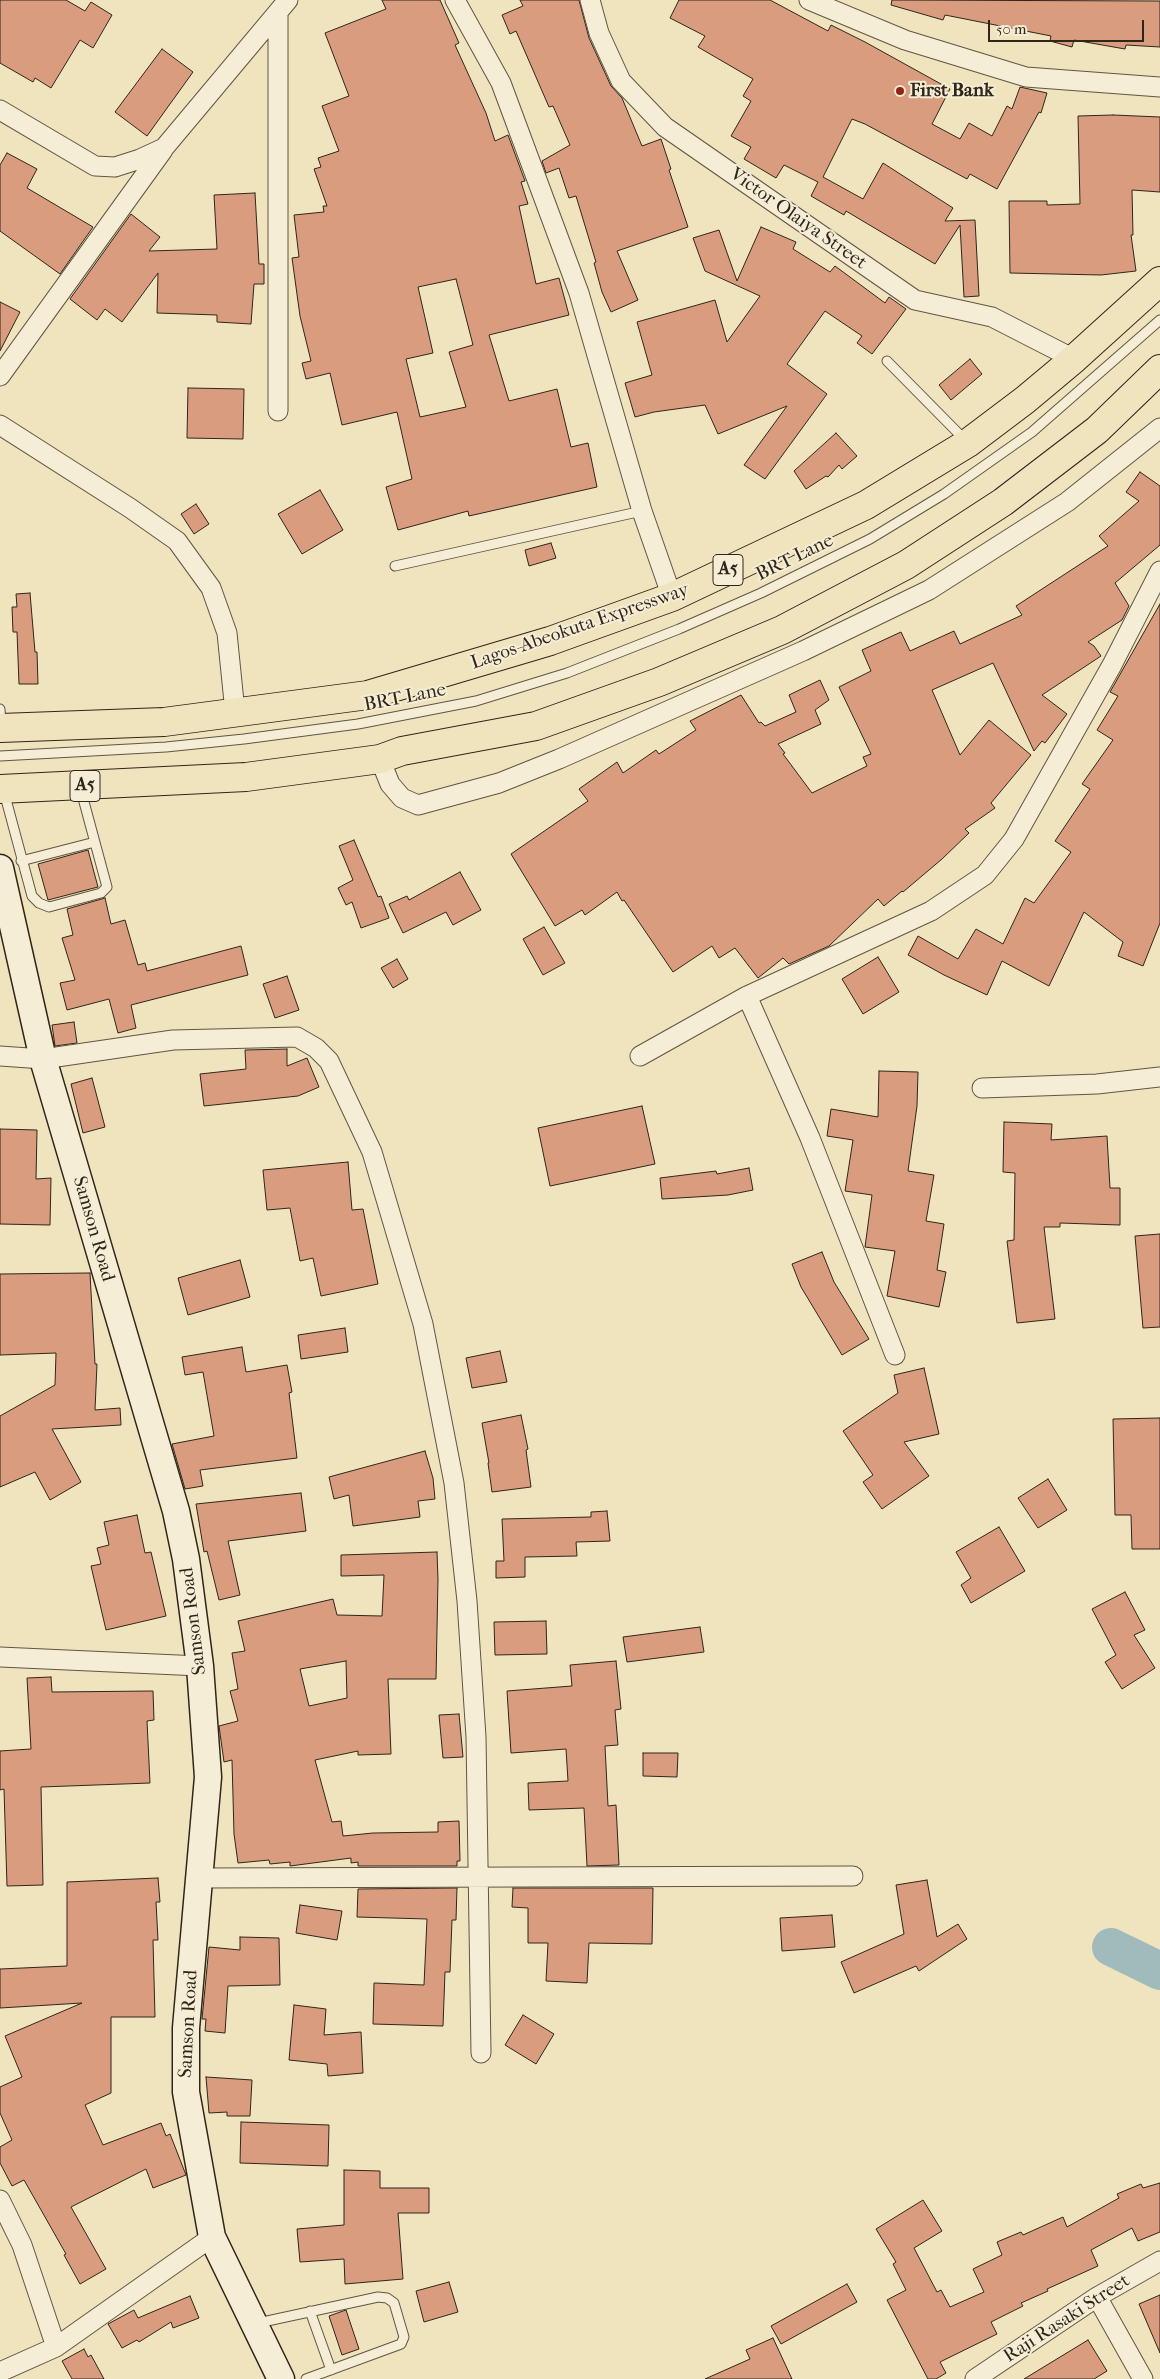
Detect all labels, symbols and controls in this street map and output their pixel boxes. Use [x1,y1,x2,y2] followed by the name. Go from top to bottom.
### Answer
[990,10,1146,42] scale bar
[996,20,1026,38] text: 50 m
[910,80,994,102] place label: First Bank
[894,85,906,97] marker: First Bank
[725,163,871,275] street label: Victor Olaiya Street
[753,530,837,586] street label: BRT Lane
[713,554,743,586] road number: A5
[468,579,692,675] street label: Lagos-Abeokuta Expressway
[362,679,448,717] street label: BRT Lane
[70,770,100,801] road number: A5
[67,1174,119,1284] street label: Samson Road
[176,1566,212,1676] street label: Samson Road
[175,1969,203,2079] street label: Samson Road
[1000,2270,1134,2368] street label: Raji Rasaki Street

